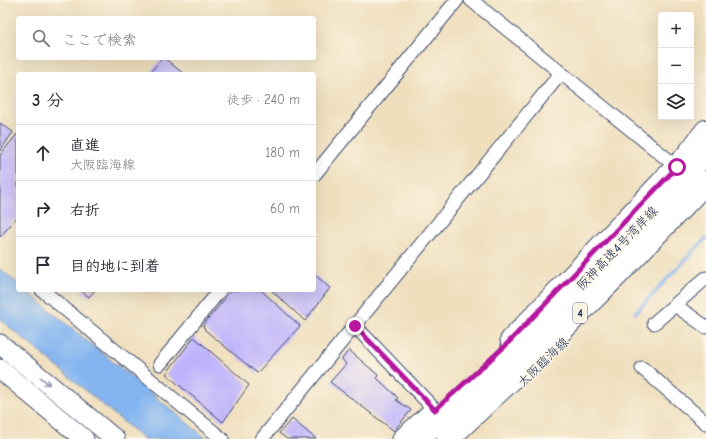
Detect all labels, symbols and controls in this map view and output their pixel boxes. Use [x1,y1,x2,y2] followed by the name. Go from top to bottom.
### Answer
[658,12,694,120] map controls
[658,12,694,48] button: +
[16,16,316,60] search box
[30,27,52,49] icon: search
[62,31,137,49] text: ここで検索
[658,48,694,84] button: −
[658,84,694,120] button: layers
[32,91,63,110] text: 3 分
[227,92,300,107] text: 徒歩 · 240 m
[70,136,100,154] text: 直進
[32,142,54,164] icon: ahead
[265,145,300,160] text: 180 m
[70,157,135,172] text: 大阪臨海線
[668,158,686,176] route start
[32,198,54,220] icon: right
[70,201,100,219] text: 右折
[270,201,300,216] text: 60 m
[573,202,661,293] street label: 阪神高速4号湾岸線
[32,254,54,276] icon: arrive
[70,257,160,275] text: 目的地に到着
[573,303,587,323] road number: 4
[346,317,364,335] route end
[514,333,572,390] street label: 大阪臨海線
[40,377,51,386] one-way arrow

